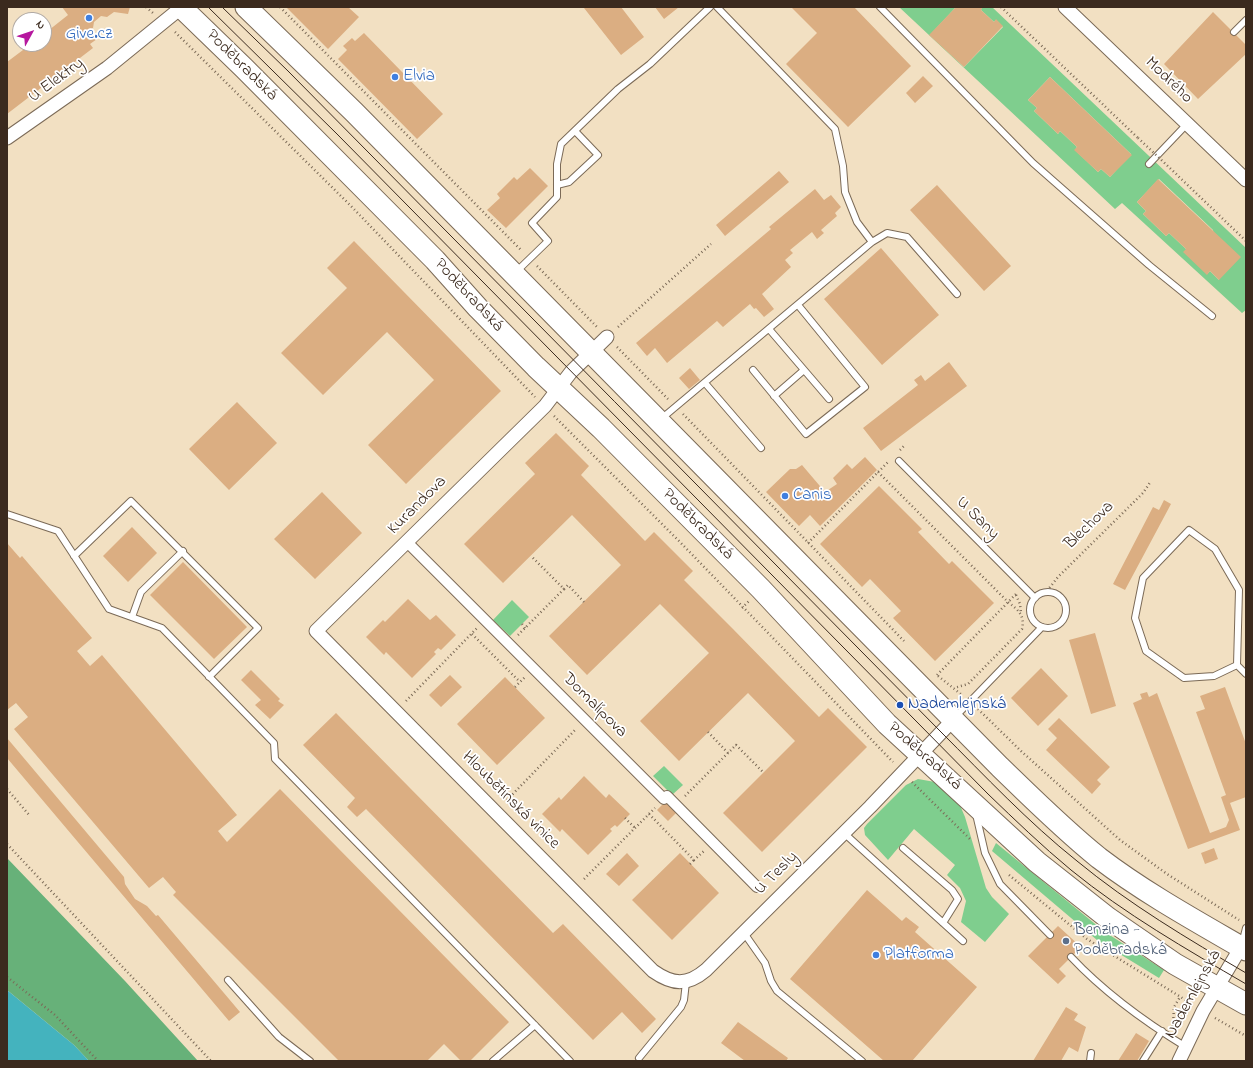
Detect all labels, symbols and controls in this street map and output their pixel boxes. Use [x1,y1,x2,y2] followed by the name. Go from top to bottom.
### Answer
[12,12,52,52] north arrow
[84,13,94,23] marker: Give.cz
[32,17,49,33] text: N
[66,25,112,45] place label: Give.cz
[201,26,281,106] street label: Poděbradská
[1140,53,1196,109] street label: Modrého
[25,54,89,108] street label: U Elektry
[403,67,435,87] place label: Elvia
[390,72,400,82] marker: Elvia
[429,255,507,337] street label: Poděbradská
[384,472,452,540] street label: Kurandova
[657,485,737,565] street label: Poděbradská
[793,486,832,506] place label: Canis
[780,491,790,501] marker: Canis
[951,493,1003,545] street label: U Sany
[1061,497,1119,555] street label: Blechova
[557,669,631,743] street label: Domalípova
[908,695,1006,715] place label: Nademlejnská
[895,700,905,710] marker: Nademlejnská
[883,718,965,796] street label: Poděbradská
[457,748,563,854] street label: Hloubětínská vinice
[751,848,803,900] street label: U Tesly
[1074,921,1167,961] place label: Benzina - Poděbradská
[1061,936,1071,946] marker: Benzina - Poděbradská
[884,945,954,965] place label: Platforma
[1161,947,1227,1043] street label: Nademlejnská
[871,950,881,960] marker: Platforma

